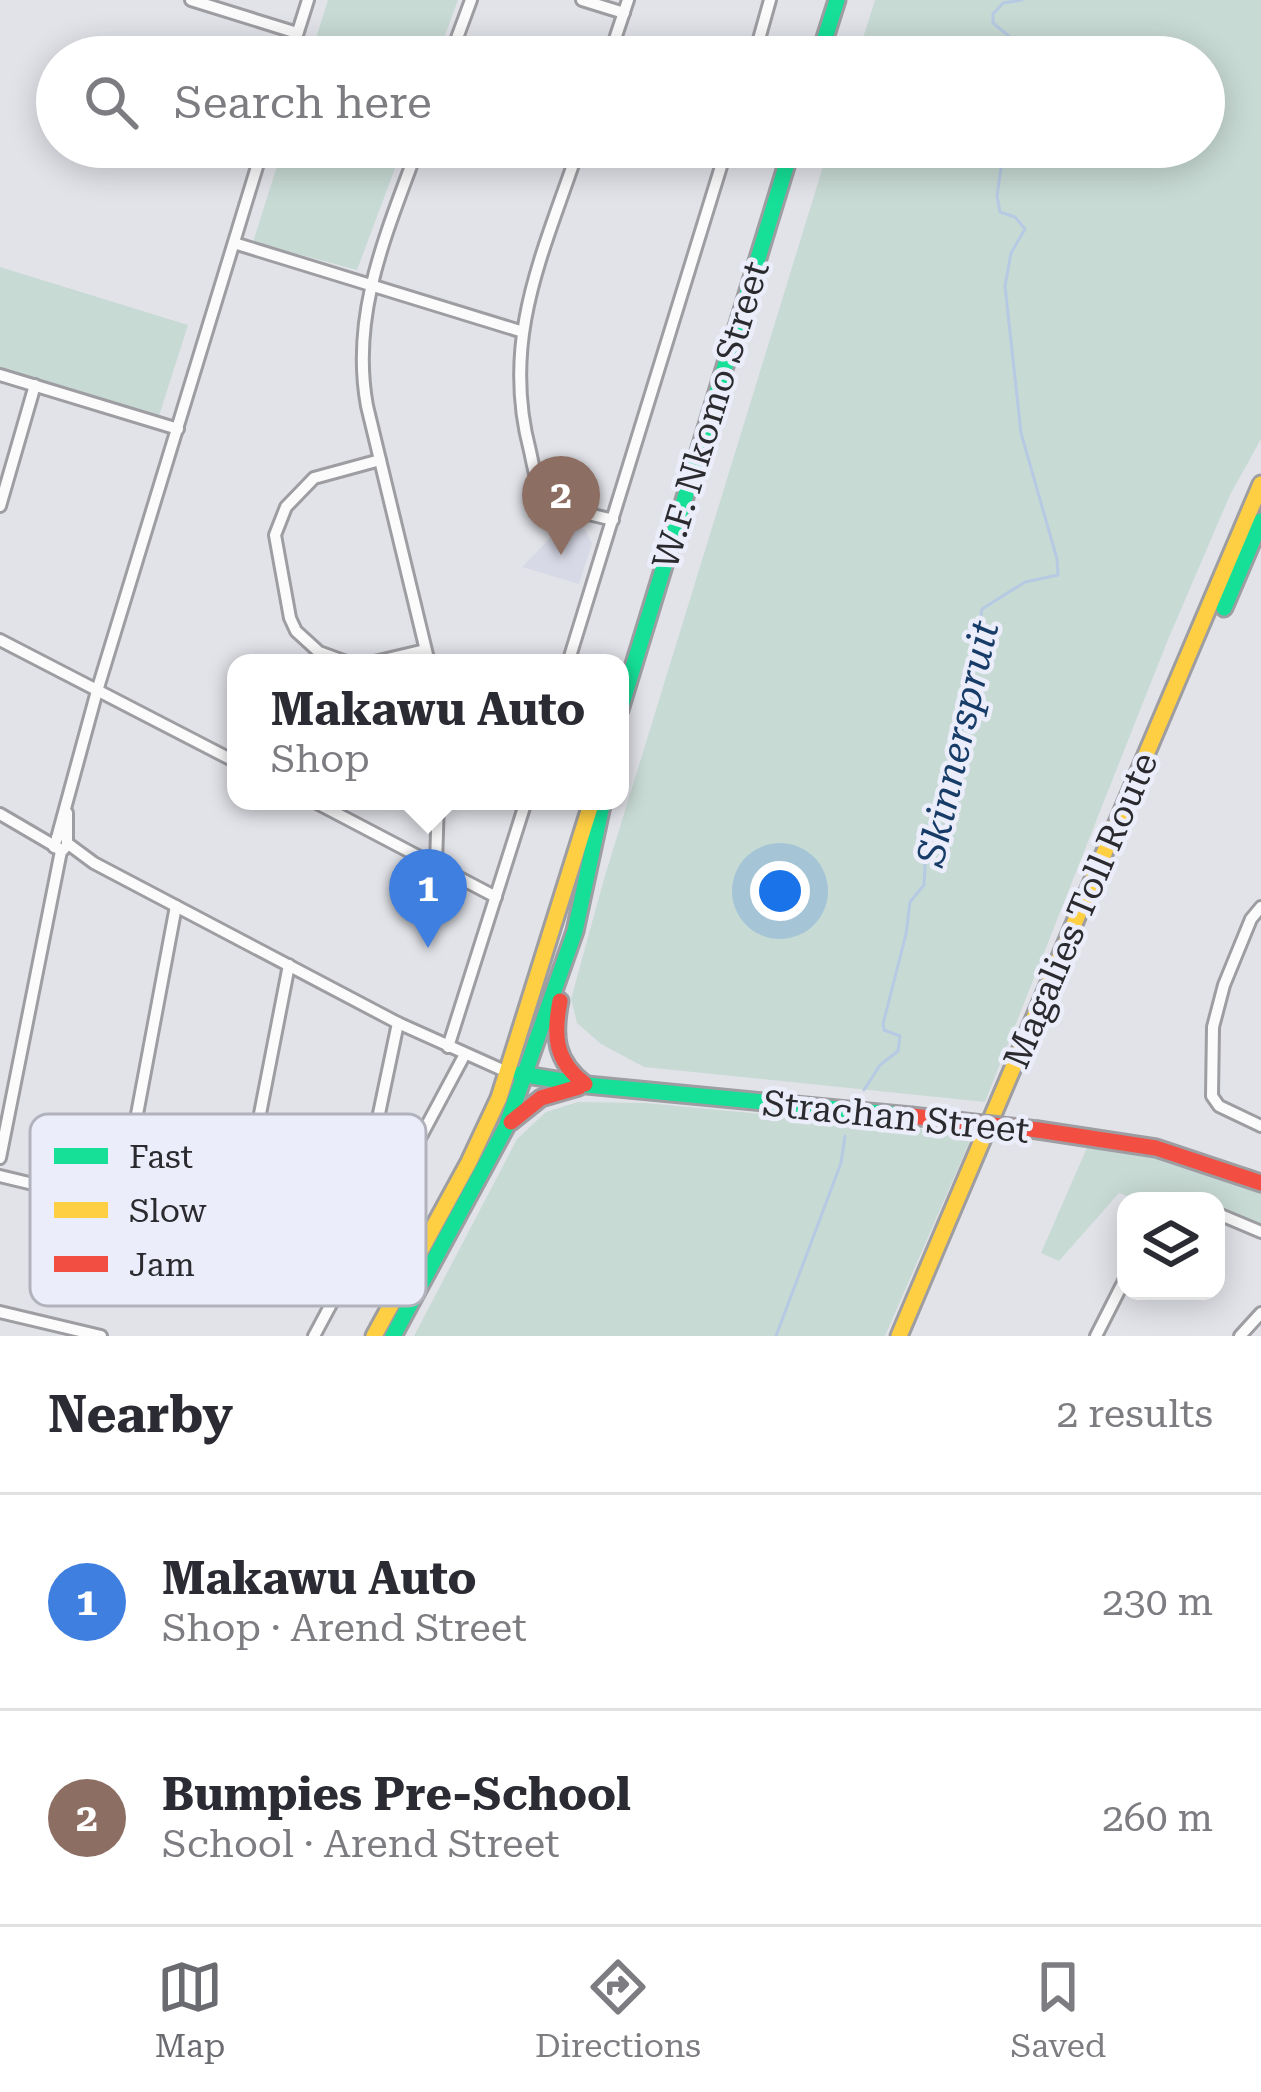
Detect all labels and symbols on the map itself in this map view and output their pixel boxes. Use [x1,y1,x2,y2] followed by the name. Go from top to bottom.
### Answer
[644,256,778,574] street label: W.F. Nkomo Street
[522,456,600,555] pin: 2
[907,616,1009,871] water label: Skinnerspruit
[995,746,1166,1074] street label: Magalies Toll Route
[389,849,467,948] pin: 1
[750,861,810,921] your location
[761,1082,1031,1152] street label: Strachan Street
[30,1114,426,1306] legend
[129,1137,193,1176] text: Fast
[129,1191,207,1230] text: Slow
[129,1245,195,1284] text: Jam

